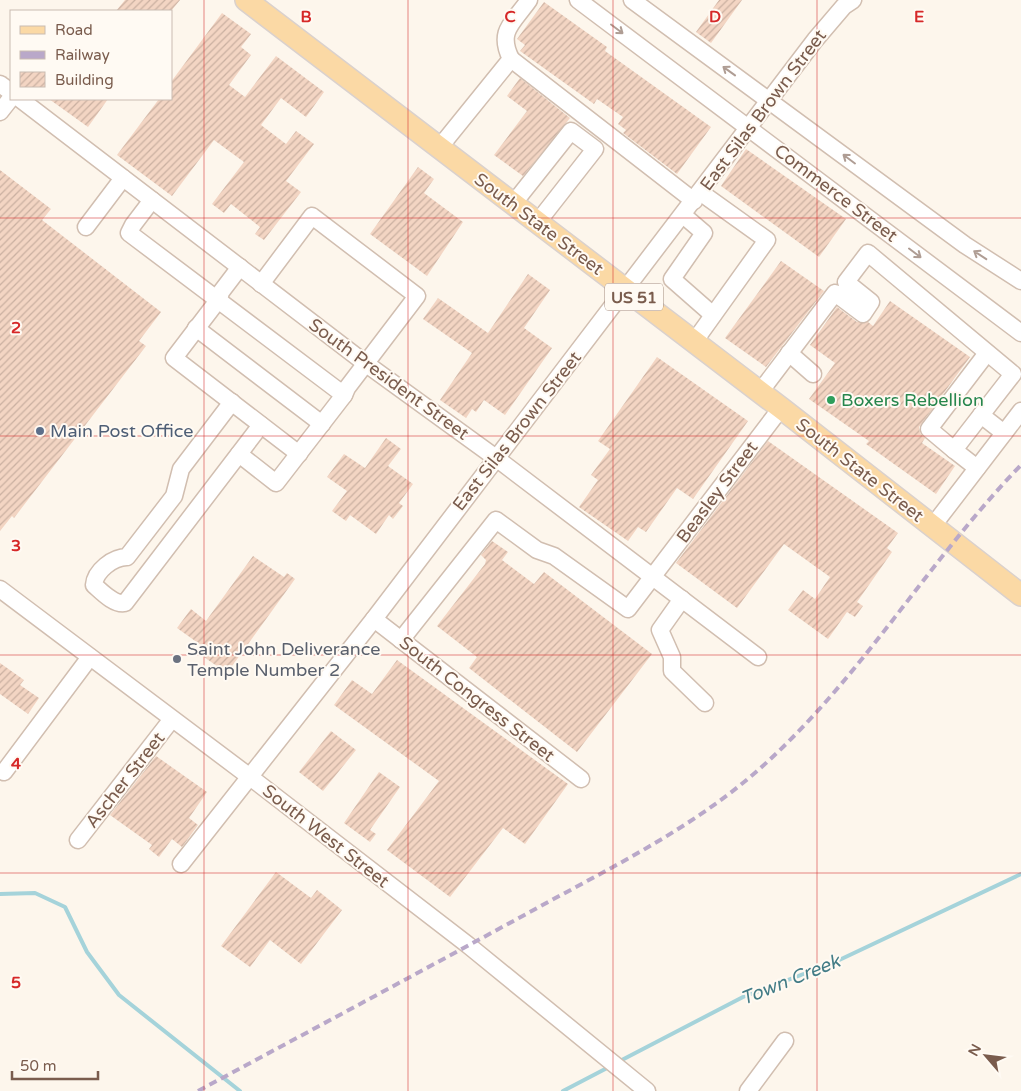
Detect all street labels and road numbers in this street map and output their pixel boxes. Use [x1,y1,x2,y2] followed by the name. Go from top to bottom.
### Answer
[695,25,831,195] street label: East Silas Brown Street
[770,139,902,247] street label: Commerce Street
[470,168,608,280] street label: South State Street
[605,284,663,310] road number: US 51
[305,313,474,445] street label: South President Street
[448,347,586,515] street label: East Silas Brown Street
[792,413,928,527] street label: South State Street
[672,437,762,547] street label: Beasley Street
[395,631,559,767] street label: South Congress Street
[81,727,169,832] street label: Ascher Street
[258,780,394,892] street label: South West Street

